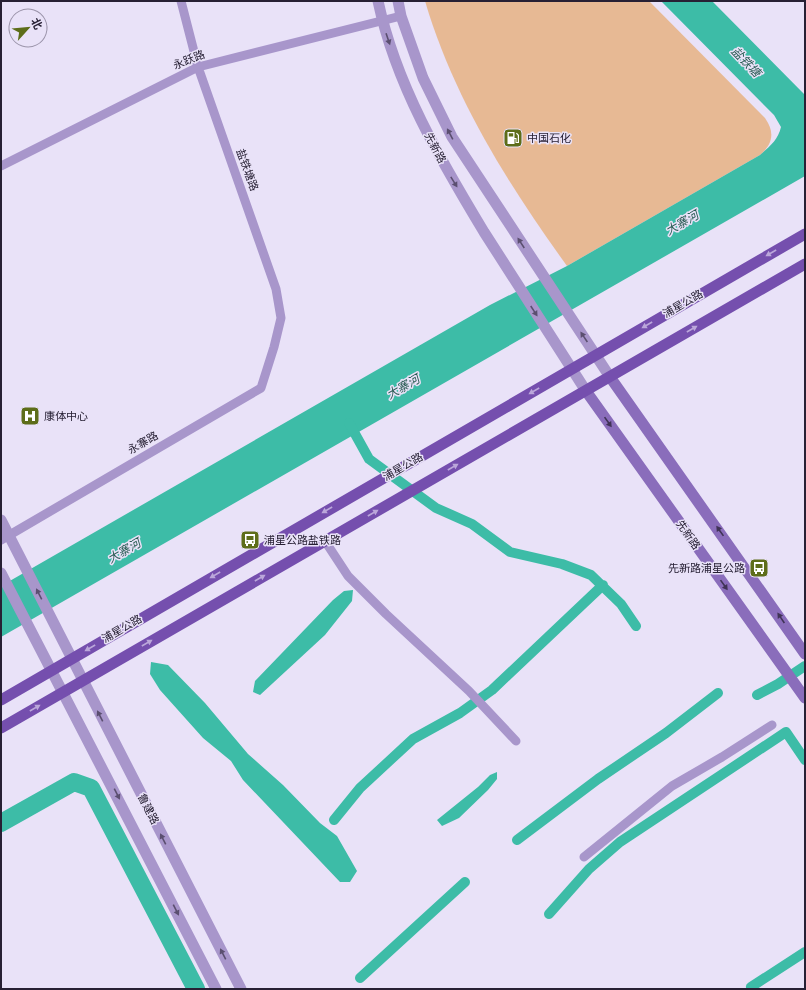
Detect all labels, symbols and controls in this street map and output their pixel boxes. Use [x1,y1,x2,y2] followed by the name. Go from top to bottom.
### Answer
[8,8,48,48] north arrow
[28,16,45,32] text: 北
[385,33,391,45] one-way arrow
[728,44,765,81] water label: 盐铁塘
[171,48,207,72] street label: 永跃路
[502,127,524,149] fuel station icon: 中国石化
[447,128,454,140] one-way arrow
[422,130,448,166] street label: 先新路
[527,132,571,145] place label: 中国石化
[233,147,261,193] street label: 盐铁塘路
[450,176,457,188] one-way arrow
[663,207,703,238] water label: 大寨河
[517,238,525,248] one-way arrow
[765,250,777,257] one-way arrow
[661,287,705,321] street label: 浦星公路
[530,306,538,316] one-way arrow
[641,322,653,329] one-way arrow
[686,326,698,333] one-way arrow
[580,332,588,343] one-way arrow
[384,371,424,402] water label: 大寨河
[528,387,540,394] one-way arrow
[19,405,41,427] hospital icon: 康体中心
[44,410,88,423] place label: 康体中心
[604,417,612,428] one-way arrow
[125,429,161,457] street label: 永寨路
[381,450,425,484] street label: 浦星公路
[447,464,459,471] one-way arrow
[321,506,333,513] one-way arrow
[367,510,379,517] one-way arrow
[673,518,703,552] street label: 先新路
[716,526,724,536] one-way arrow
[239,529,261,551] bus stop icon: 浦星公路盐铁路
[264,534,341,547] place label: 浦星公路盐铁路
[105,535,145,566] water label: 大寨河
[748,557,770,579] bus stop icon: 先新路浦星公路
[668,562,745,575] place label: 先新路浦星公路
[209,571,221,578] one-way arrow
[254,575,266,582] one-way arrow
[720,580,728,591] one-way arrow
[36,588,42,600] one-way arrow
[100,612,144,646] street label: 浦星公路
[777,612,784,624] one-way arrow
[141,640,153,647] one-way arrow
[84,644,96,651] one-way arrow
[29,705,41,712] one-way arrow
[97,710,103,722] one-way arrow
[113,788,120,800] one-way arrow
[135,791,161,827] street label: 鲁建路
[160,833,166,845] one-way arrow
[173,904,179,916] one-way arrow
[220,949,226,960] one-way arrow

